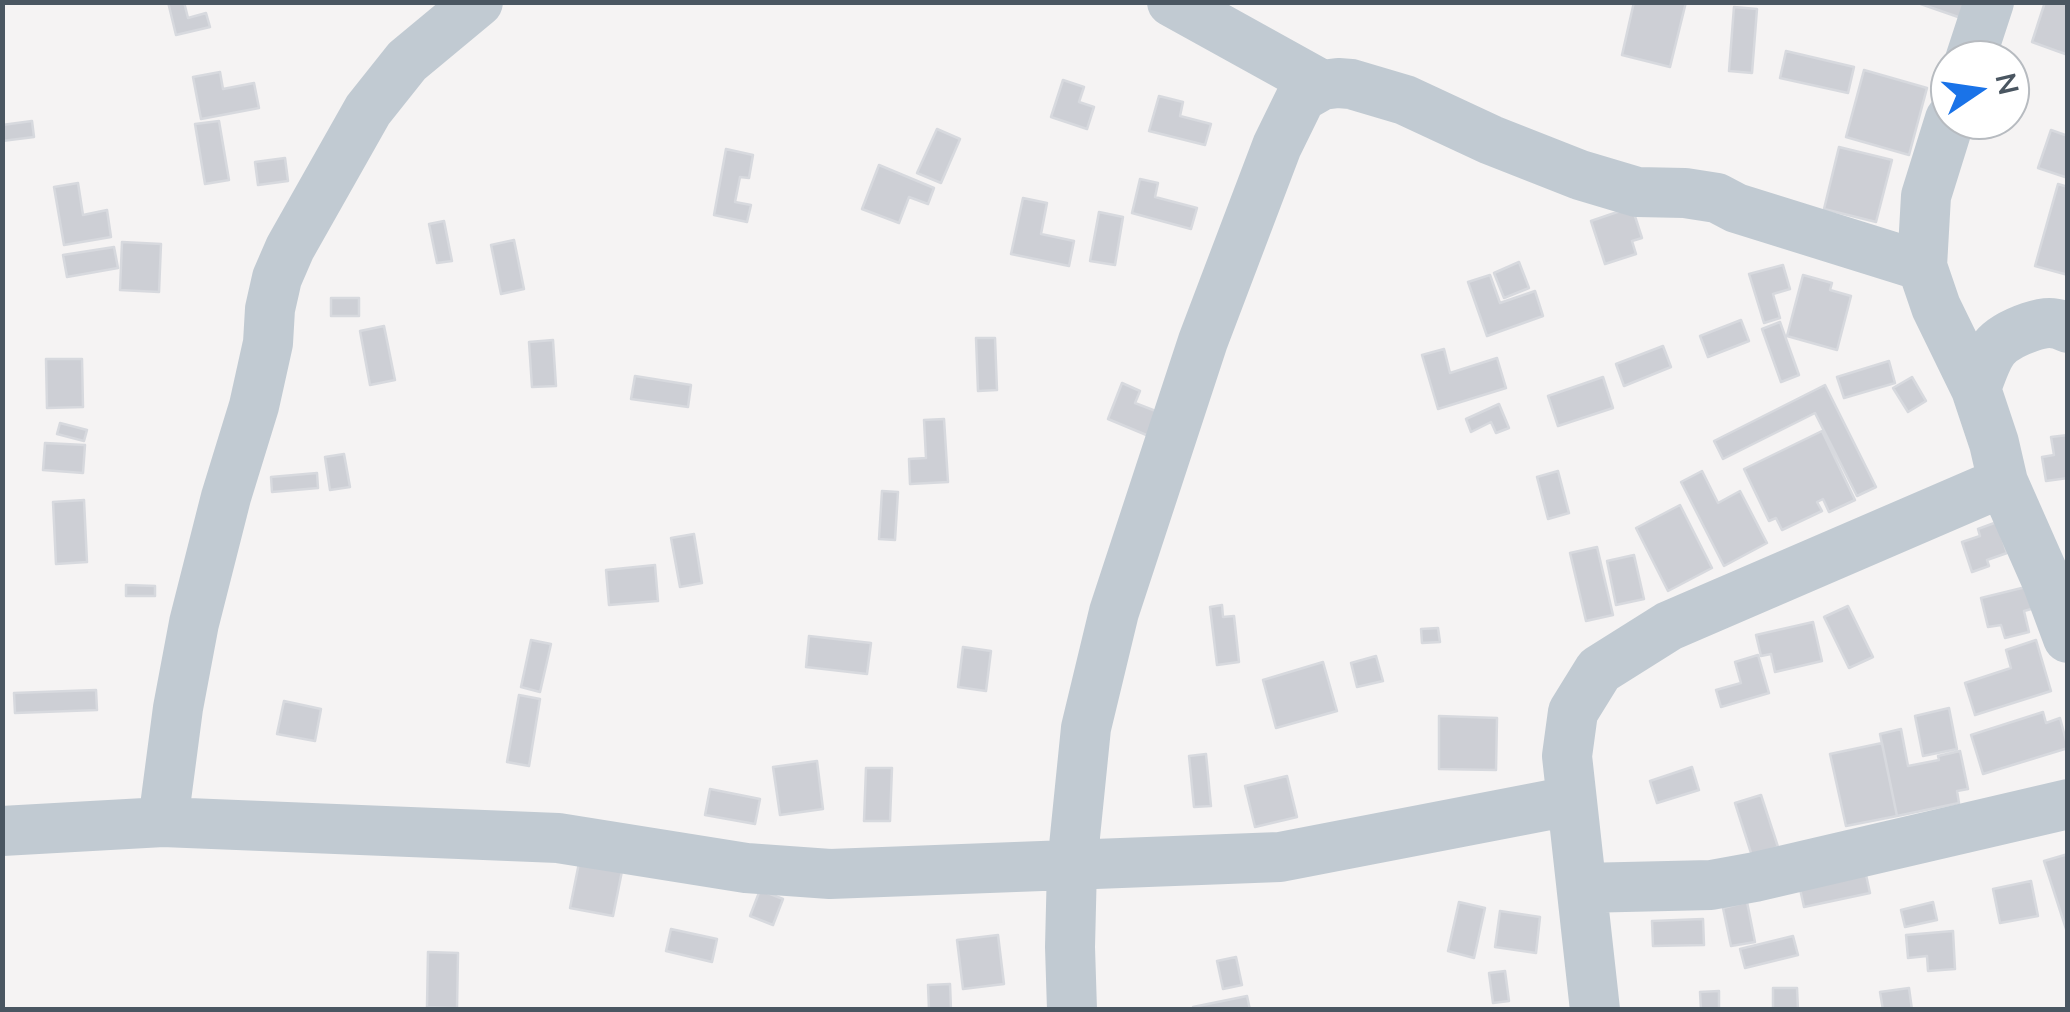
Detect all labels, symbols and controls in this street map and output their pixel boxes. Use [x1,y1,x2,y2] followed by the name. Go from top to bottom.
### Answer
[1930,40,2030,140] north arrow
[1988,69,2027,98] text: N

